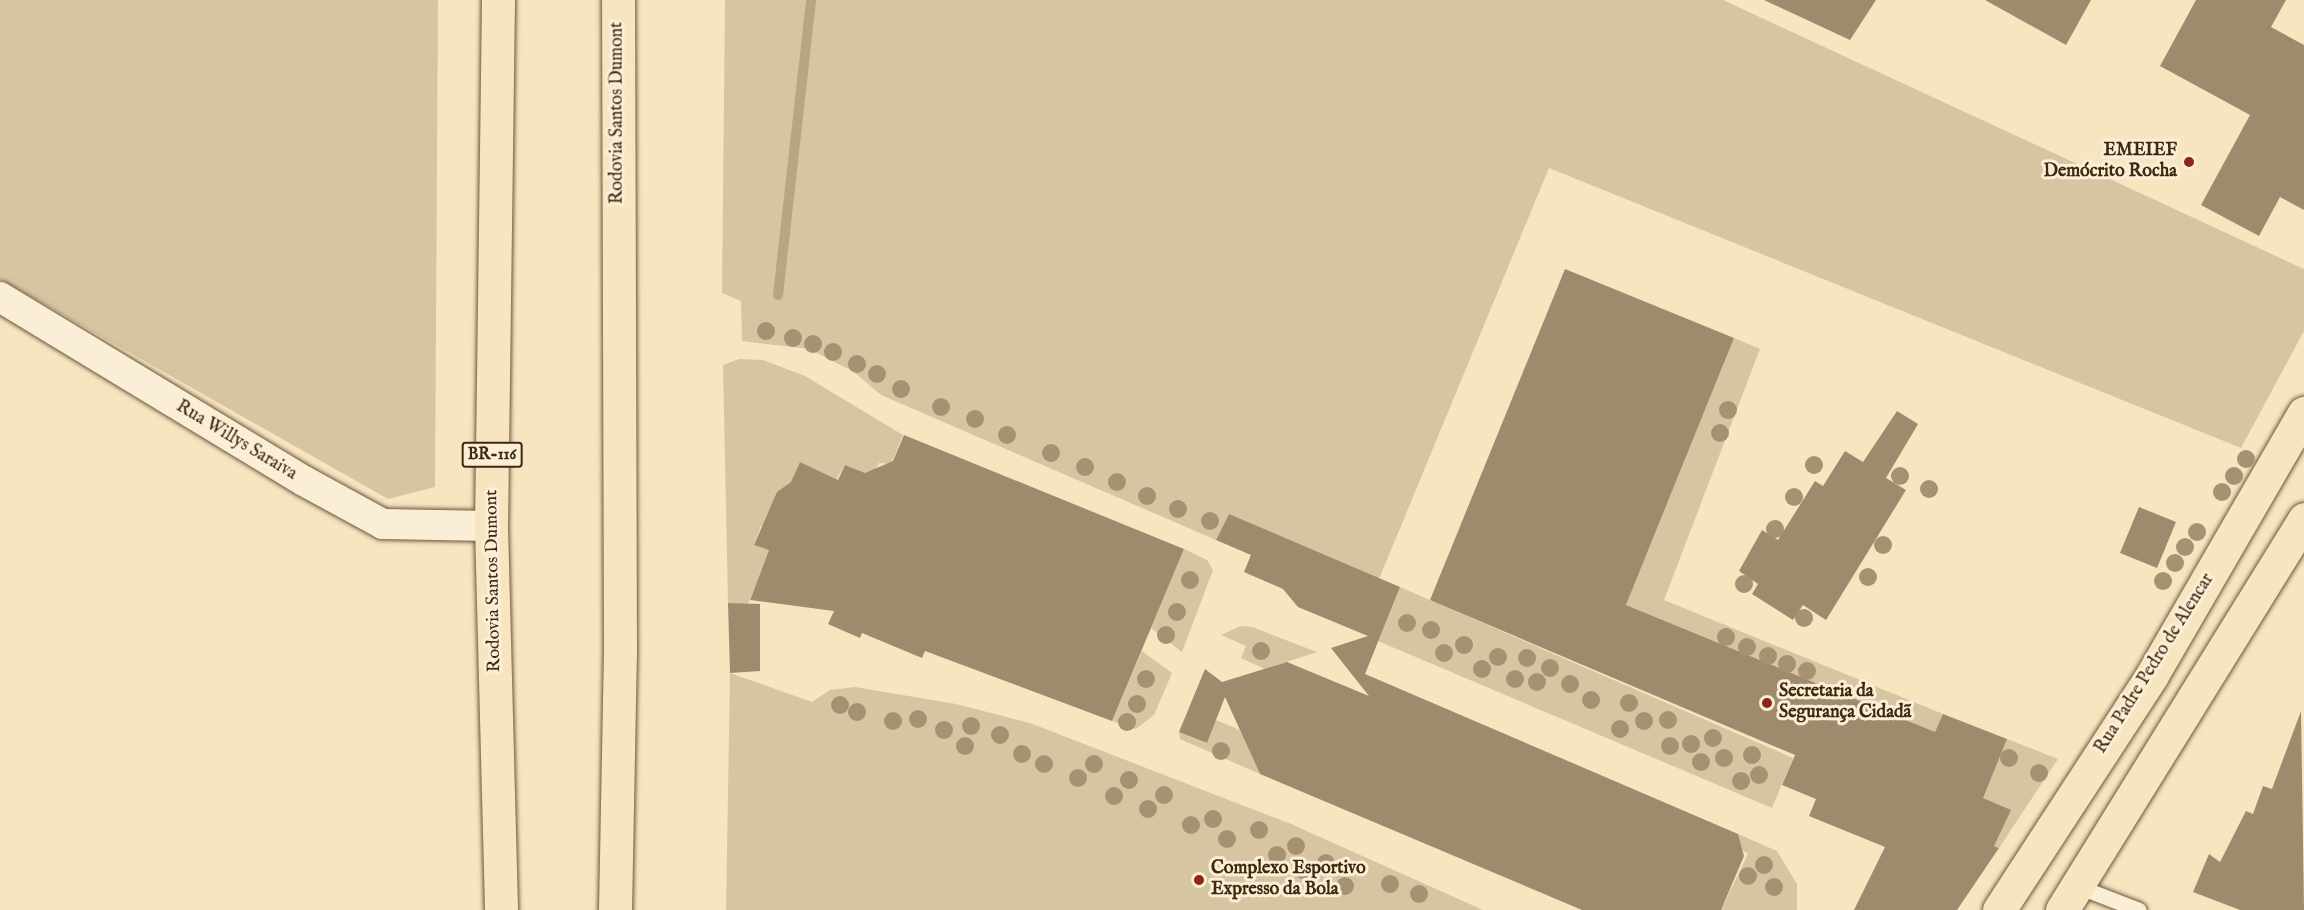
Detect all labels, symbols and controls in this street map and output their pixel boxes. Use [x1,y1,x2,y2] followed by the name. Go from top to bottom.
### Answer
[607,22,629,204] street label: Rodovia Santos Dumont
[2044,141,2177,184] place label: EMEIEF Demócrito Rocha
[2182,155,2196,169] marker: EMEIEF Demócrito Rocha
[172,396,300,486] street label: Rua Willys Saraiva
[460,442,524,468] road number: BR-116
[482,490,506,672] street label: Rodovia Santos Dumont
[2091,570,2219,758] street label: Rua Padre Pedro de Alencar
[1779,682,1911,724] place label: Secretaria da Segurança Cidadã
[1760,696,1774,710] marker: Secretaria da Segurança Cidadã
[1211,859,1366,902] place label: Complexo Esportivo Expresso da Bola
[1192,873,1206,887] marker: Complexo Esportivo Expresso da Bola

